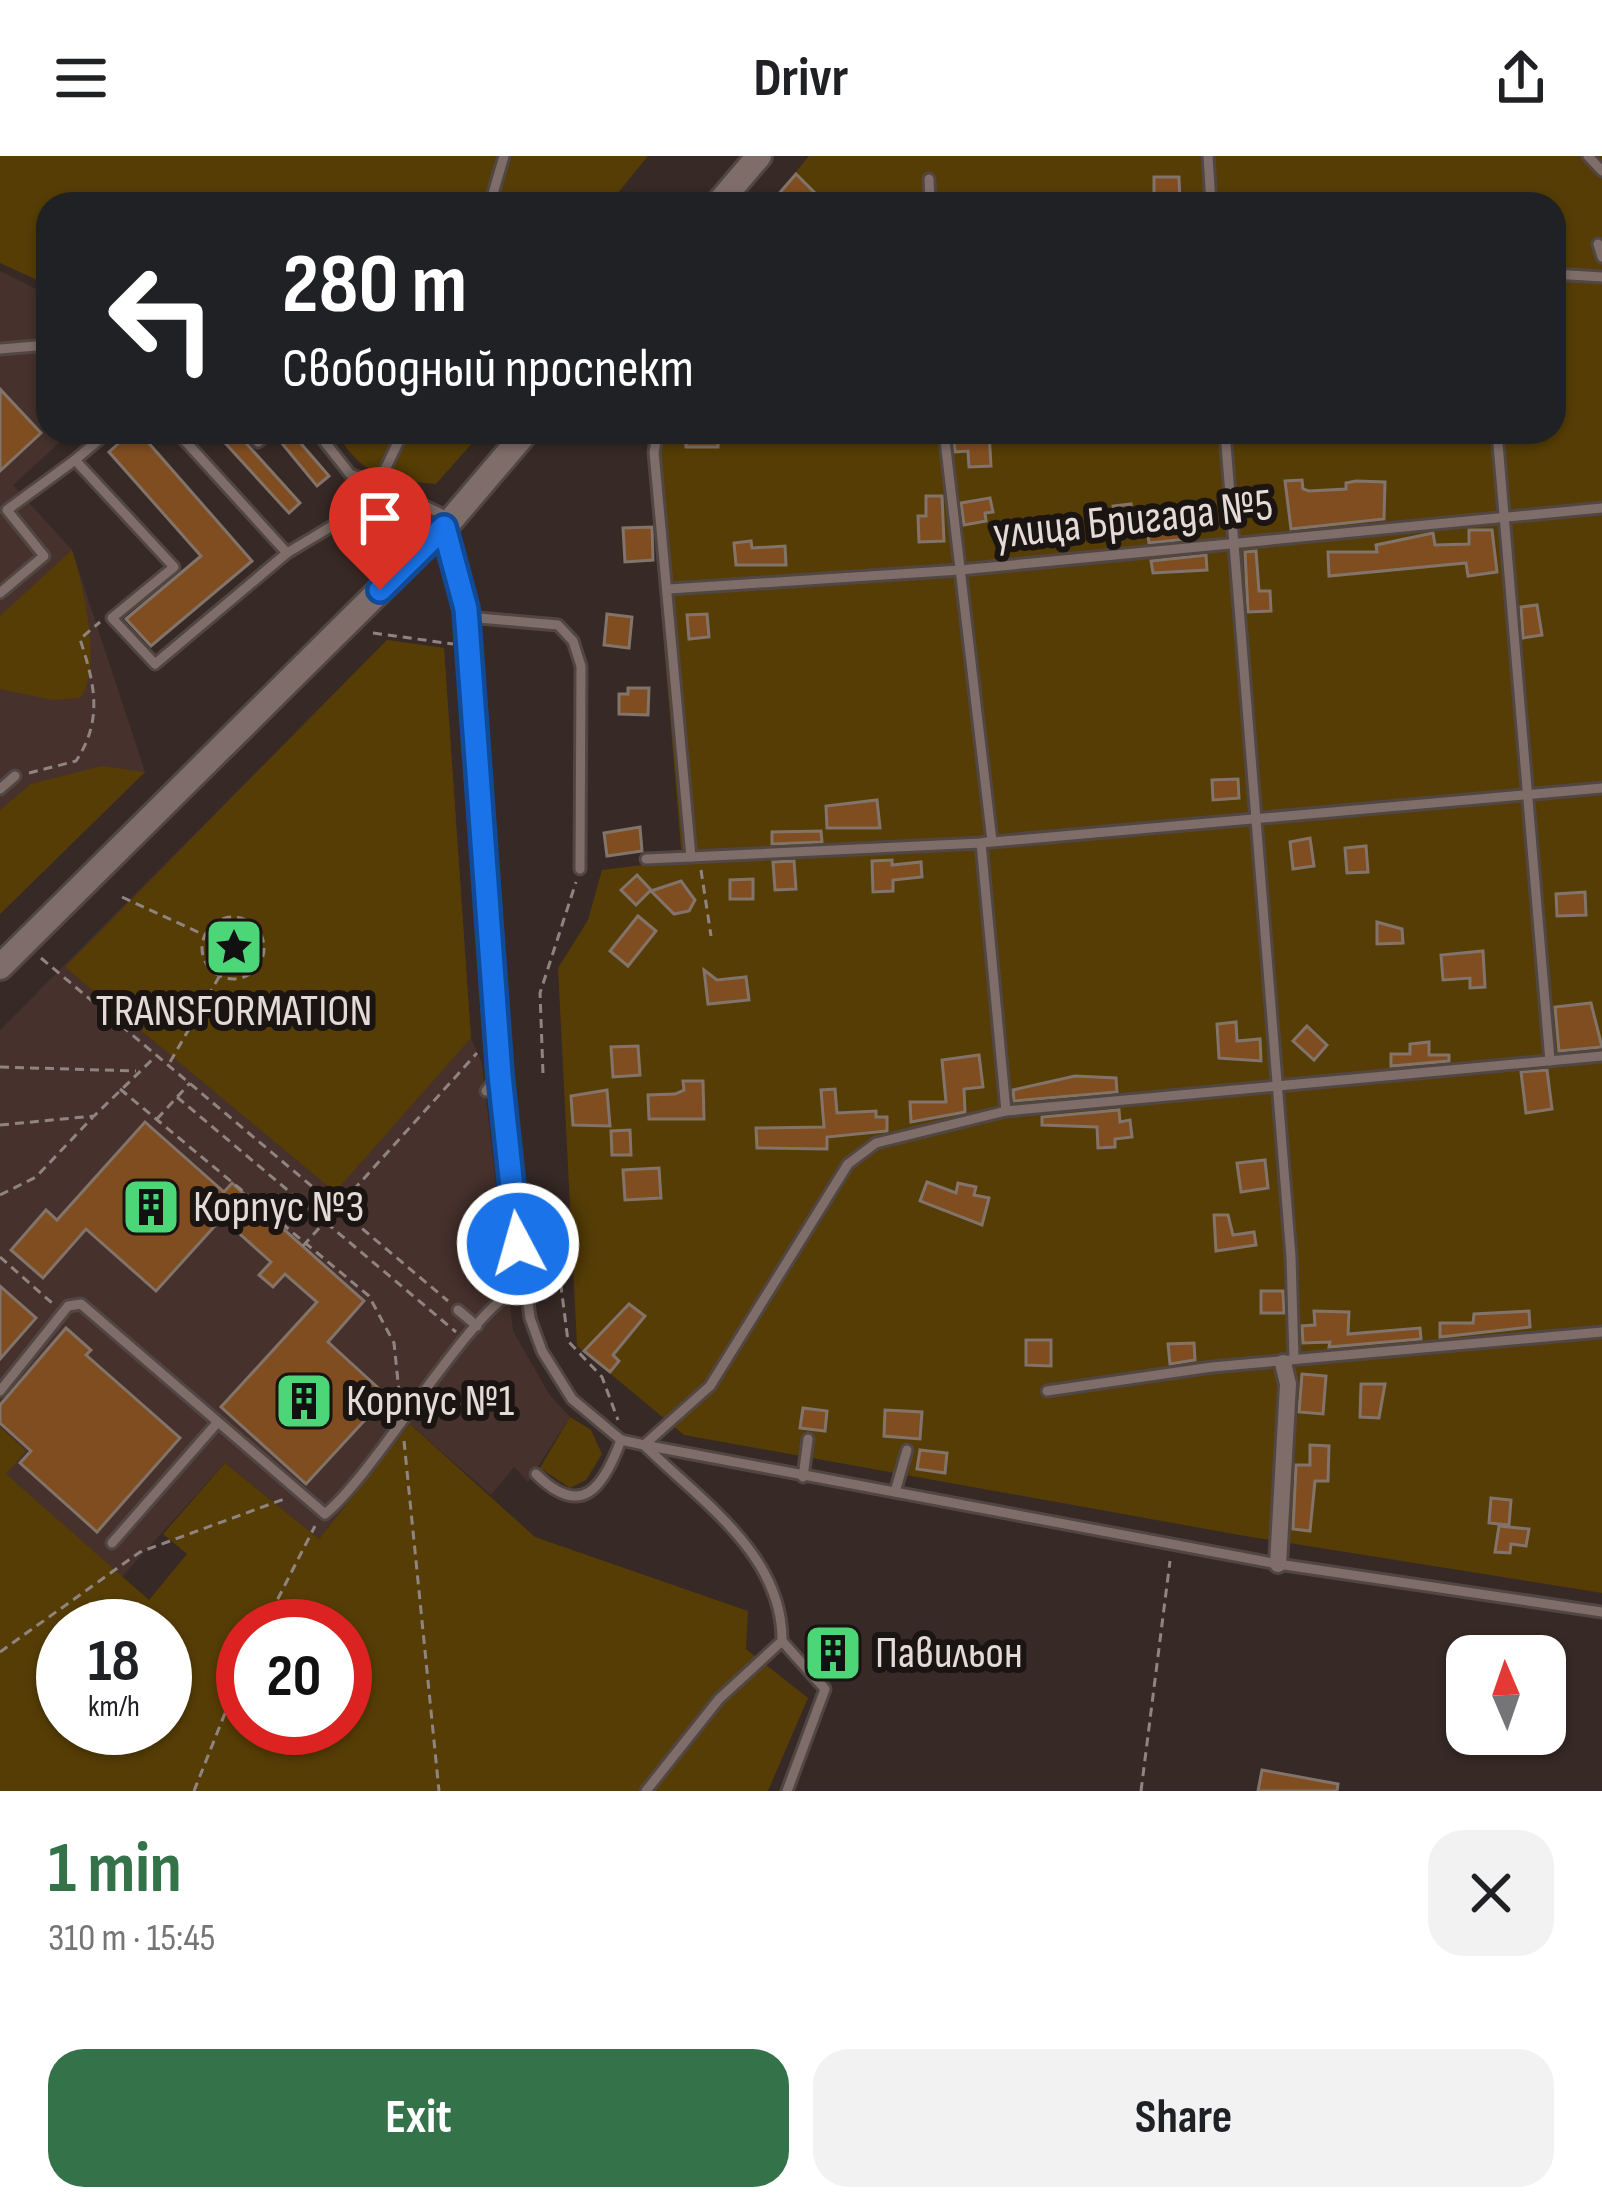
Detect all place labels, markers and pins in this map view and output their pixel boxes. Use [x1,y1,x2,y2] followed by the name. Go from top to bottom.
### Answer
[329,467,431,590] pin
[203,916,265,978] place icon: TRANSFORMATION
[96,984,372,1039] place label: TRANSFORMATION
[120,1176,182,1238] building icon: Корпус №3
[193,1180,364,1235] place label: Корпус №3
[273,1370,335,1432] building icon: Корпус №1
[346,1374,514,1429] place label: Корпус №1
[802,1622,864,1684] building icon: Павильон
[875,1626,1023,1681] place label: Павильон

